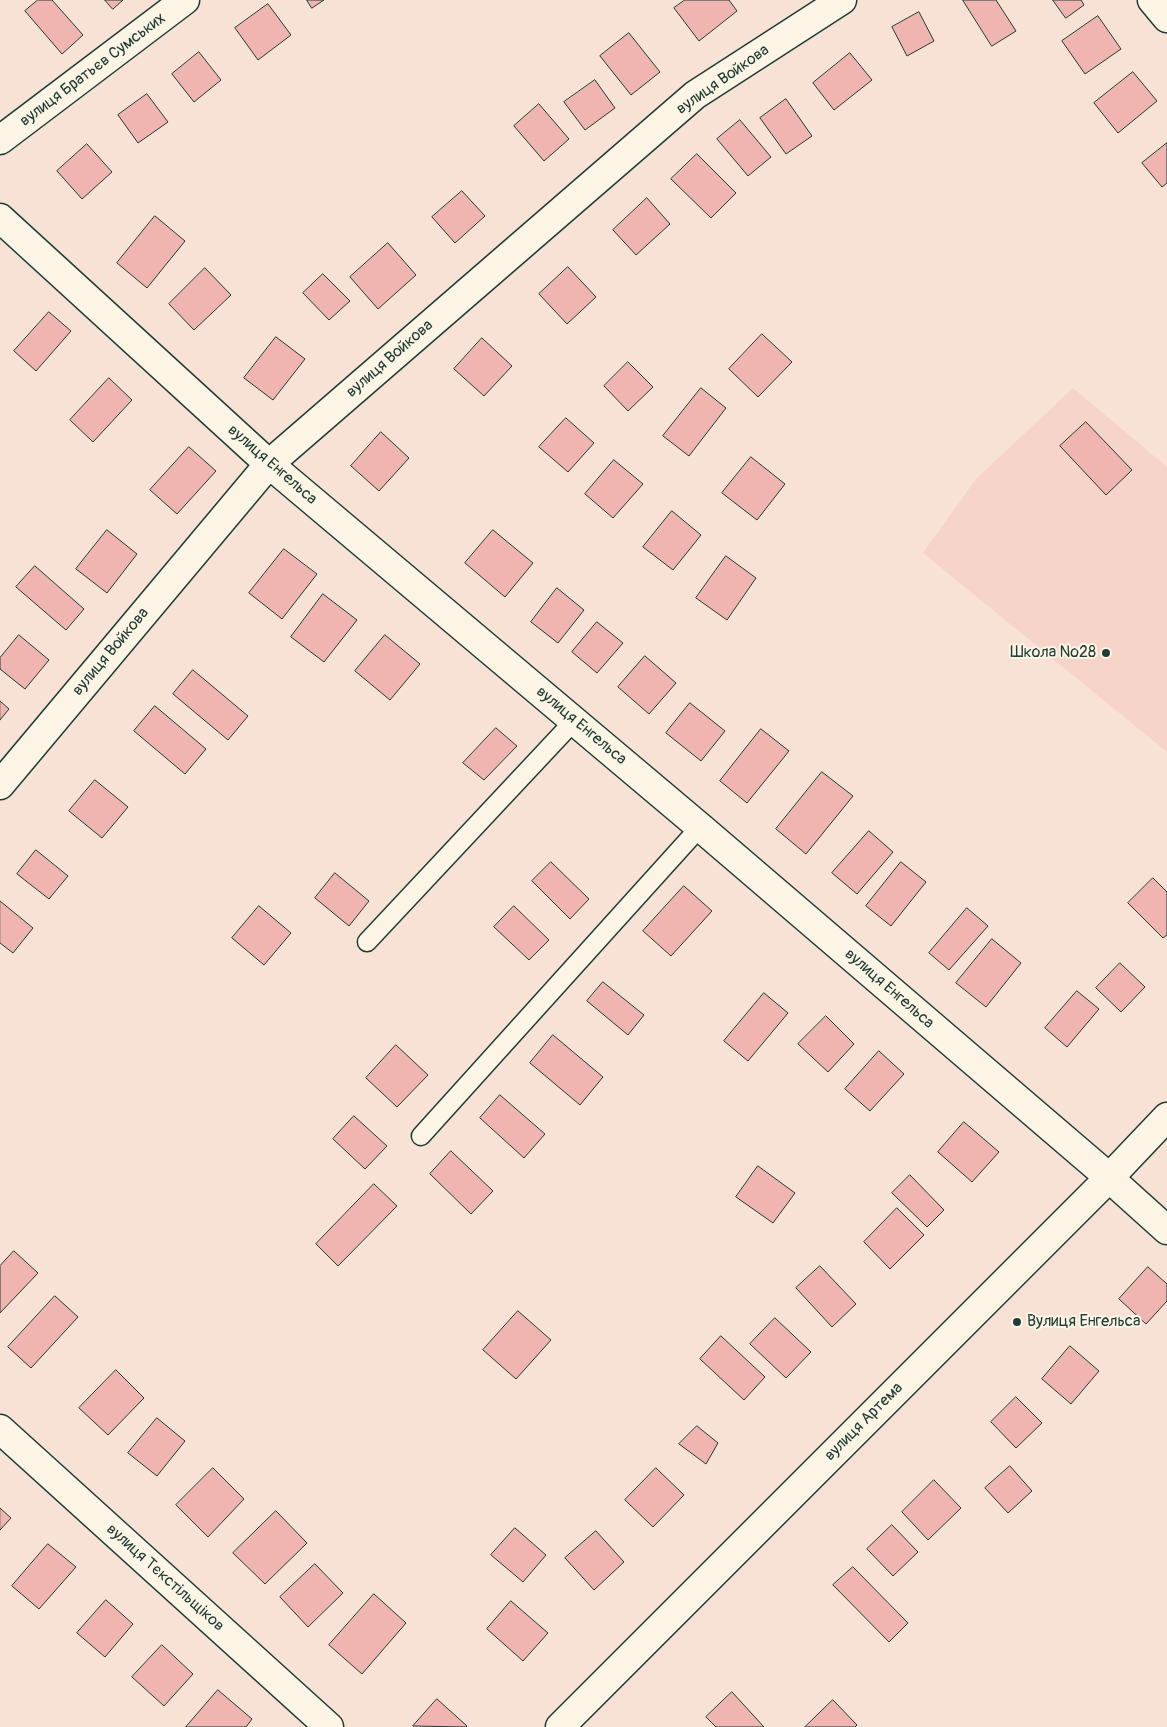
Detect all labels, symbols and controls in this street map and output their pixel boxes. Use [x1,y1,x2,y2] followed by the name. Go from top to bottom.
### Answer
[16,9,170,131] street label: вулиця Братьєв Сумських
[673,41,773,119] street label: вулиця Войкова
[343,316,437,402] street label: вулиця Войкова
[223,421,321,509] street label: вулиця Енгельса
[69,604,153,700] street label: вулиця Войкова
[1010,643,1096,663] place label: Школа №28
[1100,647,1112,659] marker: Школа №28
[532,683,630,769] street label: вулиця Енгельса
[840,945,938,1033] street label: вулиця Енгельса
[1027,1312,1140,1332] place label: Вулиця Енгельса
[1011,1316,1023,1328] marker: Вулиця Енгельса
[821,1379,907,1465] street label: вулиця Артема
[102,1520,228,1636] street label: вулиця Тєкстільщіков

